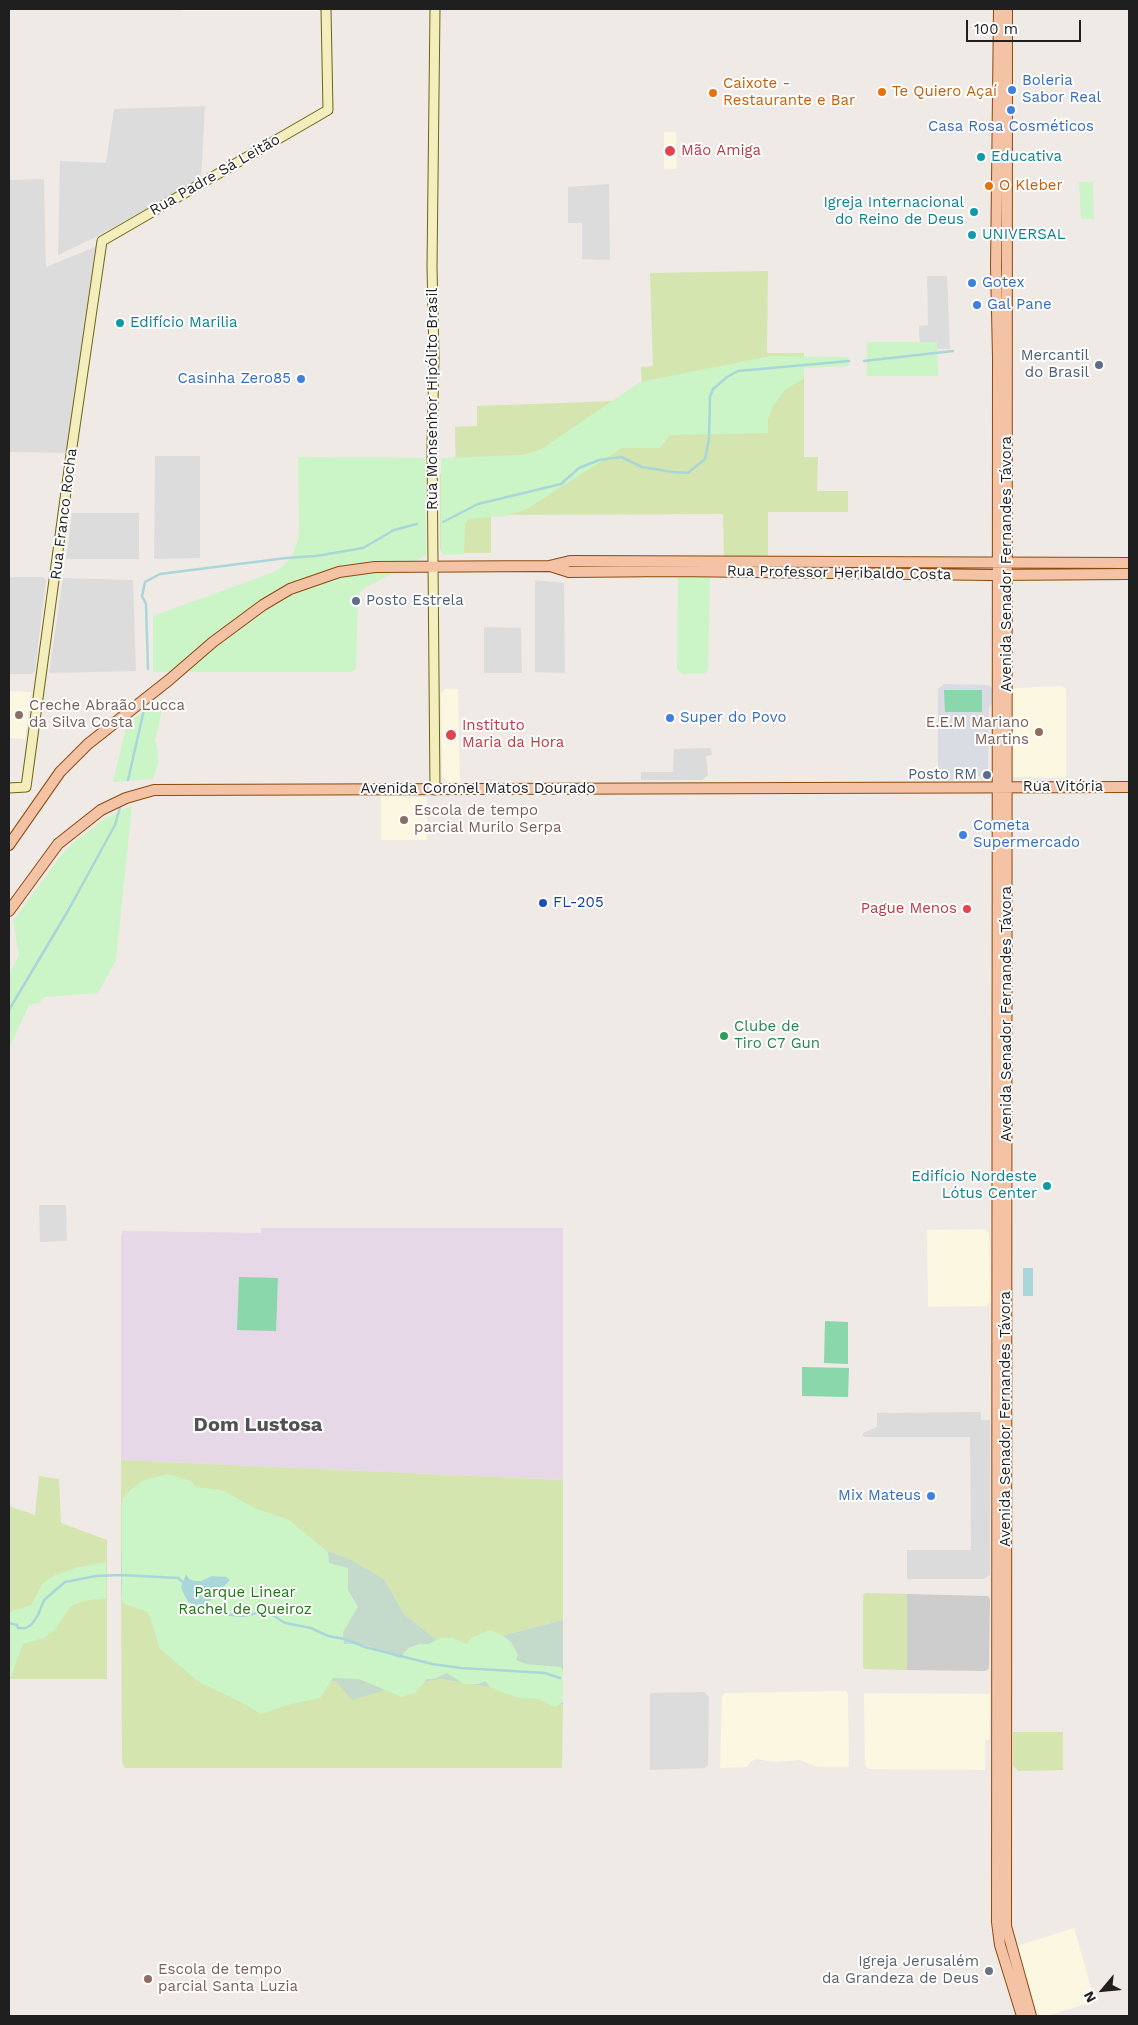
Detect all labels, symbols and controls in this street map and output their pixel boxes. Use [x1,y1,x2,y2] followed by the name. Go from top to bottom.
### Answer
[968,10,1083,42] scale bar
[974,20,1018,38] text: 100 m
[1022,72,1101,107] place label: Boleria Sabor Real
[723,75,855,110] place label: Caixote - Restaurante e Bar
[892,83,997,101] place label: Te Quiero Açaí
[1006,84,1018,96] marker: Boleria Sabor Real
[876,86,888,98] marker: Te Quiero Açaí
[707,87,719,99] marker: Caixote - Restaurante e Bar
[1005,104,1017,116] marker: Casa Rosa Cosméticos
[928,118,1094,136] place label: Casa Rosa Cosméticos
[147,130,283,220] street label: Rua Padre Sá Leitão
[681,142,761,160] place label: Mão Amiga
[663,144,677,158] marker: Mão Amiga
[991,148,1062,166] place label: Educativa
[975,151,987,163] marker: Educativa
[999,177,1063,195] place label: O Kleber
[983,180,995,192] marker: O Kleber
[823,194,964,229] place label: Igreja Internacional do Reino de Deus
[968,206,980,218] marker: Igreja Internacional do Reino de Deus
[982,226,1066,244] place label: UNIVERSAL
[966,229,978,241] marker: UNIVERSAL
[982,274,1024,292] place label: Gotex
[966,277,978,289] marker: Gotex
[424,288,442,510] street label: Rua Monsenhor Hipólito Brasil
[987,296,1052,314] place label: Gal Pane
[971,299,983,311] marker: Gal Pane
[130,314,237,332] place label: Edifício Marilia
[114,317,126,329] marker: Edifício Marilia
[1021,347,1089,382] place label: Mercantil do Brasil
[1093,359,1105,371] marker: Mercantil do Brasil
[178,370,291,388] place label: Casinha Zero85
[295,373,307,385] marker: Casinha Zero85
[998,436,1016,692] street label: Avenida Senador Fernandes Távora
[47,447,81,581] street label: Rua Franco Rocha
[727,562,951,584] street label: Rua Professor Heribaldo Costa
[366,592,464,610] place label: Posto Estrela
[350,595,362,607] marker: Posto Estrela
[29,697,185,732] place label: Creche Abraão Lucca da Silva Costa
[13,709,25,721] marker: Creche Abraão Lucca da Silva Costa
[680,709,786,727] place label: Super do Povo
[664,712,676,724] marker: Super do Povo
[926,714,1029,749] place label: E.E.M Mariano Martins
[462,717,564,752] place label: Instituto Maria da Hora
[1033,726,1045,738] marker: E.E.M Mariano Martins
[444,728,458,742] marker: Instituto Maria da Hora
[908,766,977,784] place label: Posto RM
[981,769,993,781] marker: Posto RM
[1023,778,1103,796] street label: Rua Vitória
[360,780,596,798] street label: Avenida Coronel Matos Dourado
[414,802,561,837] place label: Escola de tempo parcial Murilo Serpa
[398,814,410,826] marker: Escola de tempo parcial Murilo Serpa
[973,817,1080,852] place label: Cometa Supermercado
[957,829,969,841] marker: Cometa Supermercado
[998,886,1016,1142] street label: Avenida Senador Fernandes Távora
[553,894,604,912] place label: FL-205
[537,897,549,909] marker: FL-205
[861,900,957,918] place label: Pague Menos
[961,903,973,915] marker: Pague Menos
[734,1018,820,1053] place label: Clube de Tiro C7 Gun
[718,1030,730,1042] marker: Clube de Tiro C7 Gun
[911,1168,1037,1203] place label: Edifício Nordeste Lótus Center
[1041,1180,1053,1192] marker: Edifício Nordeste Lótus Center
[997,1291,1015,1547] street label: Avenida Senador Fernandes Távora
[194,1413,322,1437] district label: Dom Lustosa
[838,1487,921,1505] place label: Mix Mateus
[925,1490,937,1502] marker: Mix Mateus
[178,1584,312,1619] park label: Parque Linear Rachel de Queiroz
[822,1953,979,1988] place label: Igreja Jerusalém da Grandeza de Deus
[158,1961,298,1996] place label: Escola de tempo parcial Santa Luzia
[983,1965,995,1977] marker: Igreja Jerusalém da Grandeza de Deus
[1078,1965,1128,2015] north arrow
[142,1973,154,1985] marker: Escola de tempo parcial Santa Luzia
[1080,1989,1099,2005] text: N

